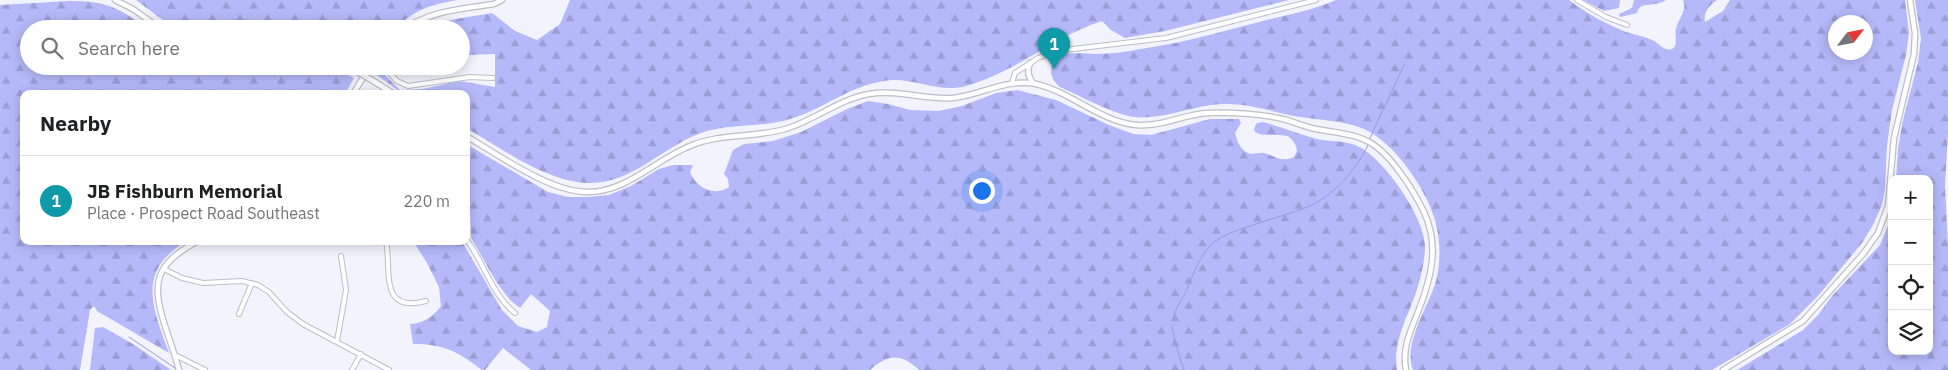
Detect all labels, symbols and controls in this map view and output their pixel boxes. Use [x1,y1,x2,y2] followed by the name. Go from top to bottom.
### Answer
[1828,15,1873,60] north arrow
[20,20,470,75] search box
[1038,28,1070,69] pin: 1
[38,34,66,62] icon: search
[78,36,180,60] text: Search here
[40,109,111,137] text: Nearby
[1888,175,1933,355] map controls
[1888,175,1933,220] button: +
[969,178,995,204] your location
[87,179,282,203] text: JB Fishburn Memorial
[51,191,61,211] text: 1
[403,191,450,211] text: 220 m
[87,203,320,223] text: Place · Prospect Road Southeast
[1888,220,1933,265] button: −
[1888,265,1933,310] button: locate
[1888,310,1933,355] button: layers

